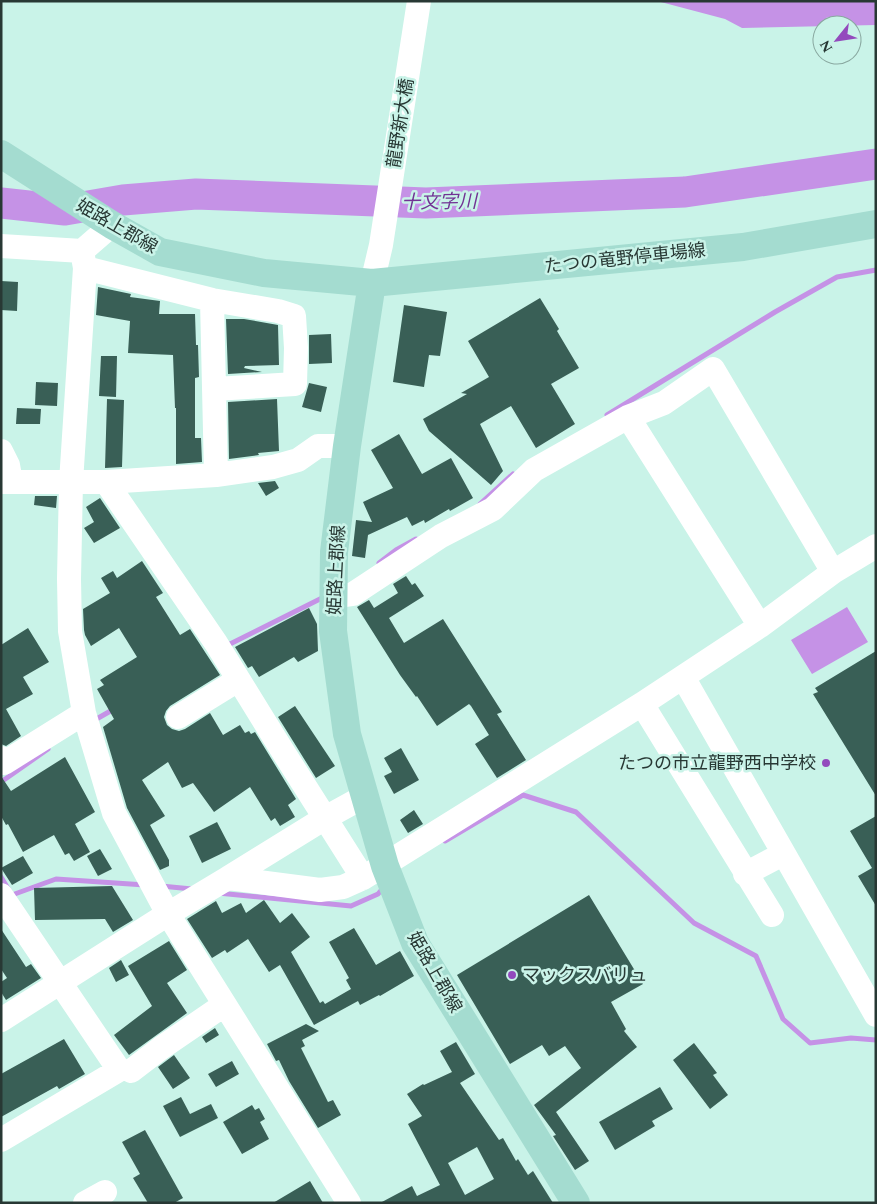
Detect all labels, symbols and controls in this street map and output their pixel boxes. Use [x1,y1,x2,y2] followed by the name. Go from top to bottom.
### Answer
[812,15,862,65] north arrow
[814,36,838,56] text: N
[380,77,421,170] street label: 龍野新大橋
[401,187,479,218] water label: 十文字川
[71,192,162,261] street label: 姫路上郡線
[543,237,707,280] street label: たつの竜野停車場線
[321,524,352,616] street label: 姫路上郡線
[618,750,816,777] place label: たつの市立龍野西中学校
[820,757,832,769] marker: たつの市立龍野西中学校
[400,927,469,1018] street label: 姫路上郡線
[522,962,647,989] place label: マックスバリュ
[506,969,518,981] marker: マックスバリュ

